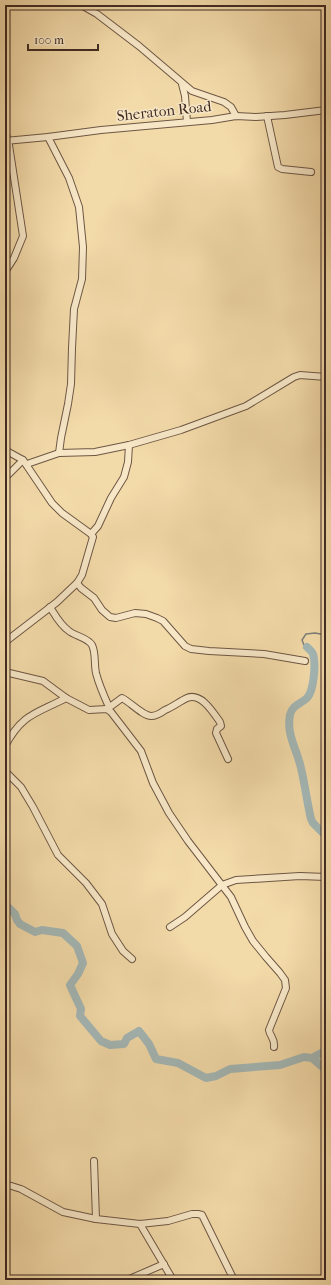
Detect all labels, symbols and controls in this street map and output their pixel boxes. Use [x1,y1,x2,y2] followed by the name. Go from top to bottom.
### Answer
[28,26,98,52] scale bar
[34,33,64,47] text: 100 m
[116,97,213,125] street label: Sheraton Road

